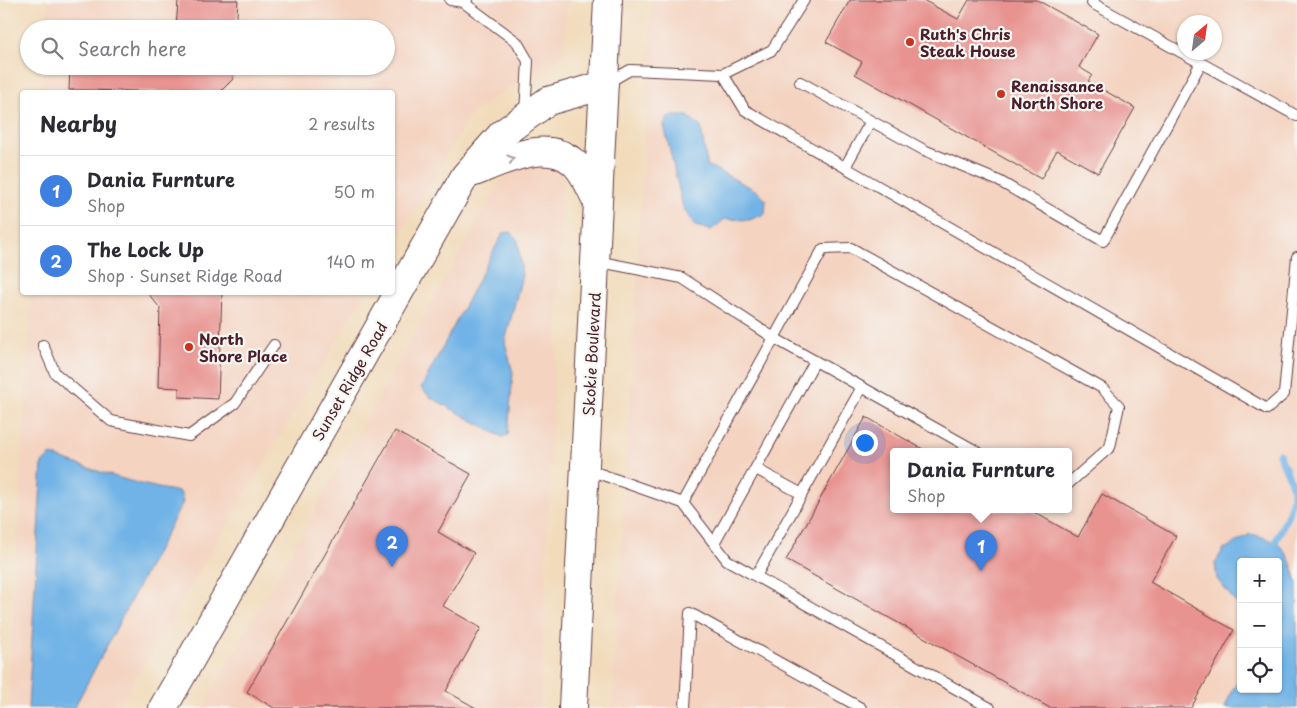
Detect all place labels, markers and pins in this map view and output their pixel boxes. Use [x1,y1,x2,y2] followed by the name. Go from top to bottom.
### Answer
[920,22,1016,62] place label: Ruth's Chris Steak House
[904,36,916,48] marker: Ruth's Chris Steak House
[1011,74,1104,114] place label: Renaissance North Shore
[995,88,1007,100] marker: Renaissance North Shore
[199,327,287,367] place label: North Shore Place
[183,341,195,353] marker: North Shore Place
[376,526,408,567] pin: 2
[965,530,997,571] pin: 1

